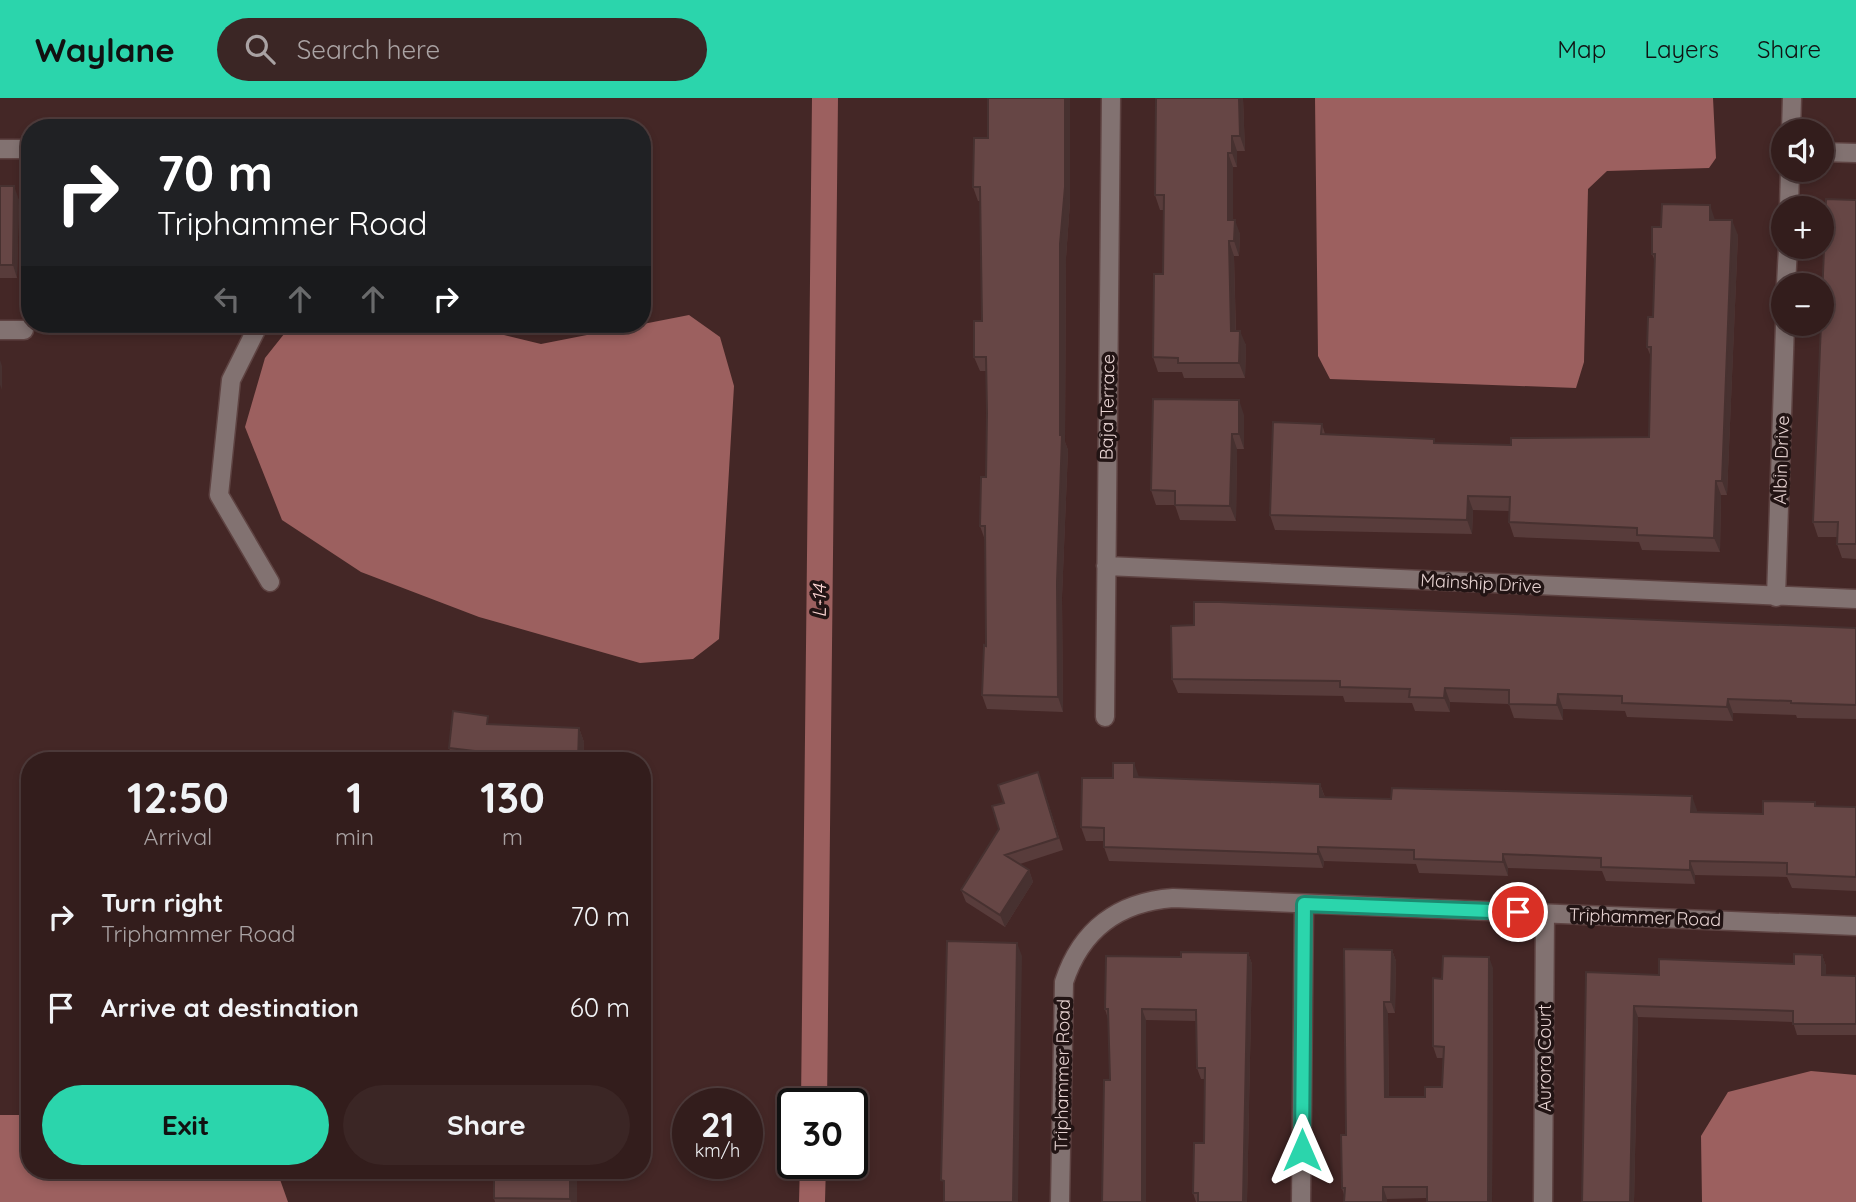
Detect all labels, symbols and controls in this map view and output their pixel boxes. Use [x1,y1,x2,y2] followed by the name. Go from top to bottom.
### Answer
[217,18,707,81] search box
[35,29,175,70] text: Waylane
[241,30,279,68] icon: search
[297,33,440,66] text: Search here
[1557,34,1606,64] text: Map
[1644,34,1719,64] text: Layers
[1757,34,1821,64] text: Share
[1771,119,1834,336] map controls
[1771,119,1834,182] button: sound
[157,142,273,203] text: 70 m
[42,147,133,238] icon: right
[1771,196,1834,259] button: +
[157,203,427,243] text: Triphammer Road
[1771,273,1834,336] button: −
[208,280,246,318] icon: left
[281,280,319,318] icon: ahead
[354,280,392,318] icon: ahead
[427,280,465,318] icon: right
[1095,354,1119,460] street label: Baja Terrace
[1768,415,1794,505] street label: Albin Drive
[1420,568,1542,598] street label: Mainship Drive
[807,583,831,618] water label: L-14
[127,771,229,824] text: 12:50
[346,771,363,824] text: 1
[480,771,545,824] text: 130
[144,822,212,851] text: Arrival
[335,822,374,851] text: min
[502,822,523,851] text: m
[1488,882,1548,942] pin
[101,886,223,919] text: Turn right
[1499,893,1537,931] icon: arrive
[42,898,80,936] icon: right
[570,900,630,933] text: 70 m
[1569,903,1721,931] street label: Triphammer Road
[101,919,295,948] text: Triphammer Road
[42,989,80,1027] icon: arrive
[101,991,359,1024] text: Arrive at destination
[570,991,630,1024] text: 60 m
[1049,999,1075,1151] street label: Triphammer Road
[1533,1004,1556,1112] street label: Aurora Court
[42,1085,329,1165] button: Exit
[343,1085,630,1165] button: Share
[777,1088,868,1179] speed limit sign: 30
[701,1102,734,1146] text: 21
[1265,1113,1339,1187] position arrow
[695,1139,740,1162] text: km/h

